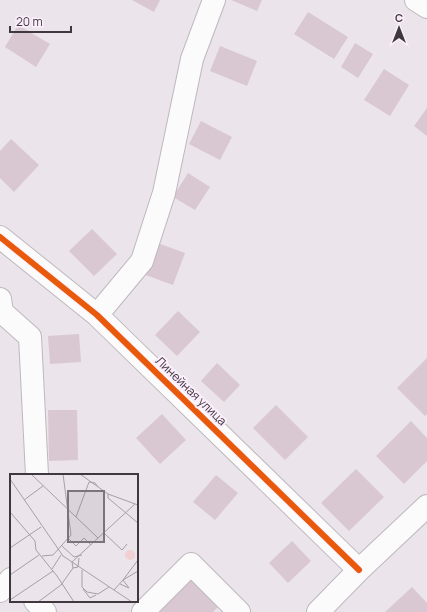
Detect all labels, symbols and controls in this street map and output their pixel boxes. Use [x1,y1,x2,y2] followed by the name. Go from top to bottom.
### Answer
[10,8,71,34] scale bar
[379,8,419,48] north arrow
[395,10,403,25] text: С
[16,13,43,30] text: 20 m
[152,352,231,429] street label: Линейная улица
[10,474,138,602] inset map

